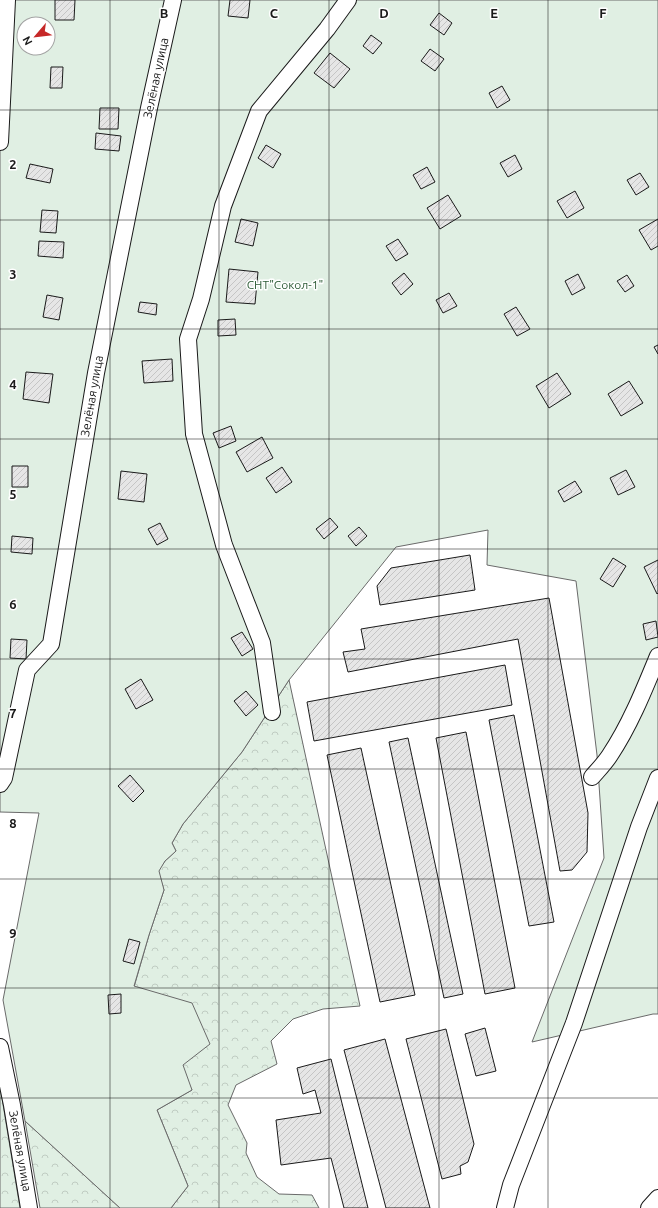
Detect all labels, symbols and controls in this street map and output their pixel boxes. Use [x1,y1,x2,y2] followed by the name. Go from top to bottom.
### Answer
[160,6,169,20] text: B
[270,6,279,20] text: C
[379,6,389,20] text: D
[490,6,498,20] text: E
[599,6,607,20] text: F
[16,16,56,56] north arrow
[20,34,34,47] text: N
[141,36,170,119] street label: Зелёная улица
[9,157,17,171] text: 2
[9,267,17,281] text: 3
[247,278,323,291] park label: СНТ"Сокол-1"
[78,354,105,438] street label: Зелёная улица
[9,377,17,391] text: 4
[9,487,17,501] text: 5
[9,597,17,611] text: 6
[9,706,17,720] text: 7
[9,816,17,830] text: 8
[9,926,17,940] text: 9
[7,1109,34,1193] street label: Зелёная улица

